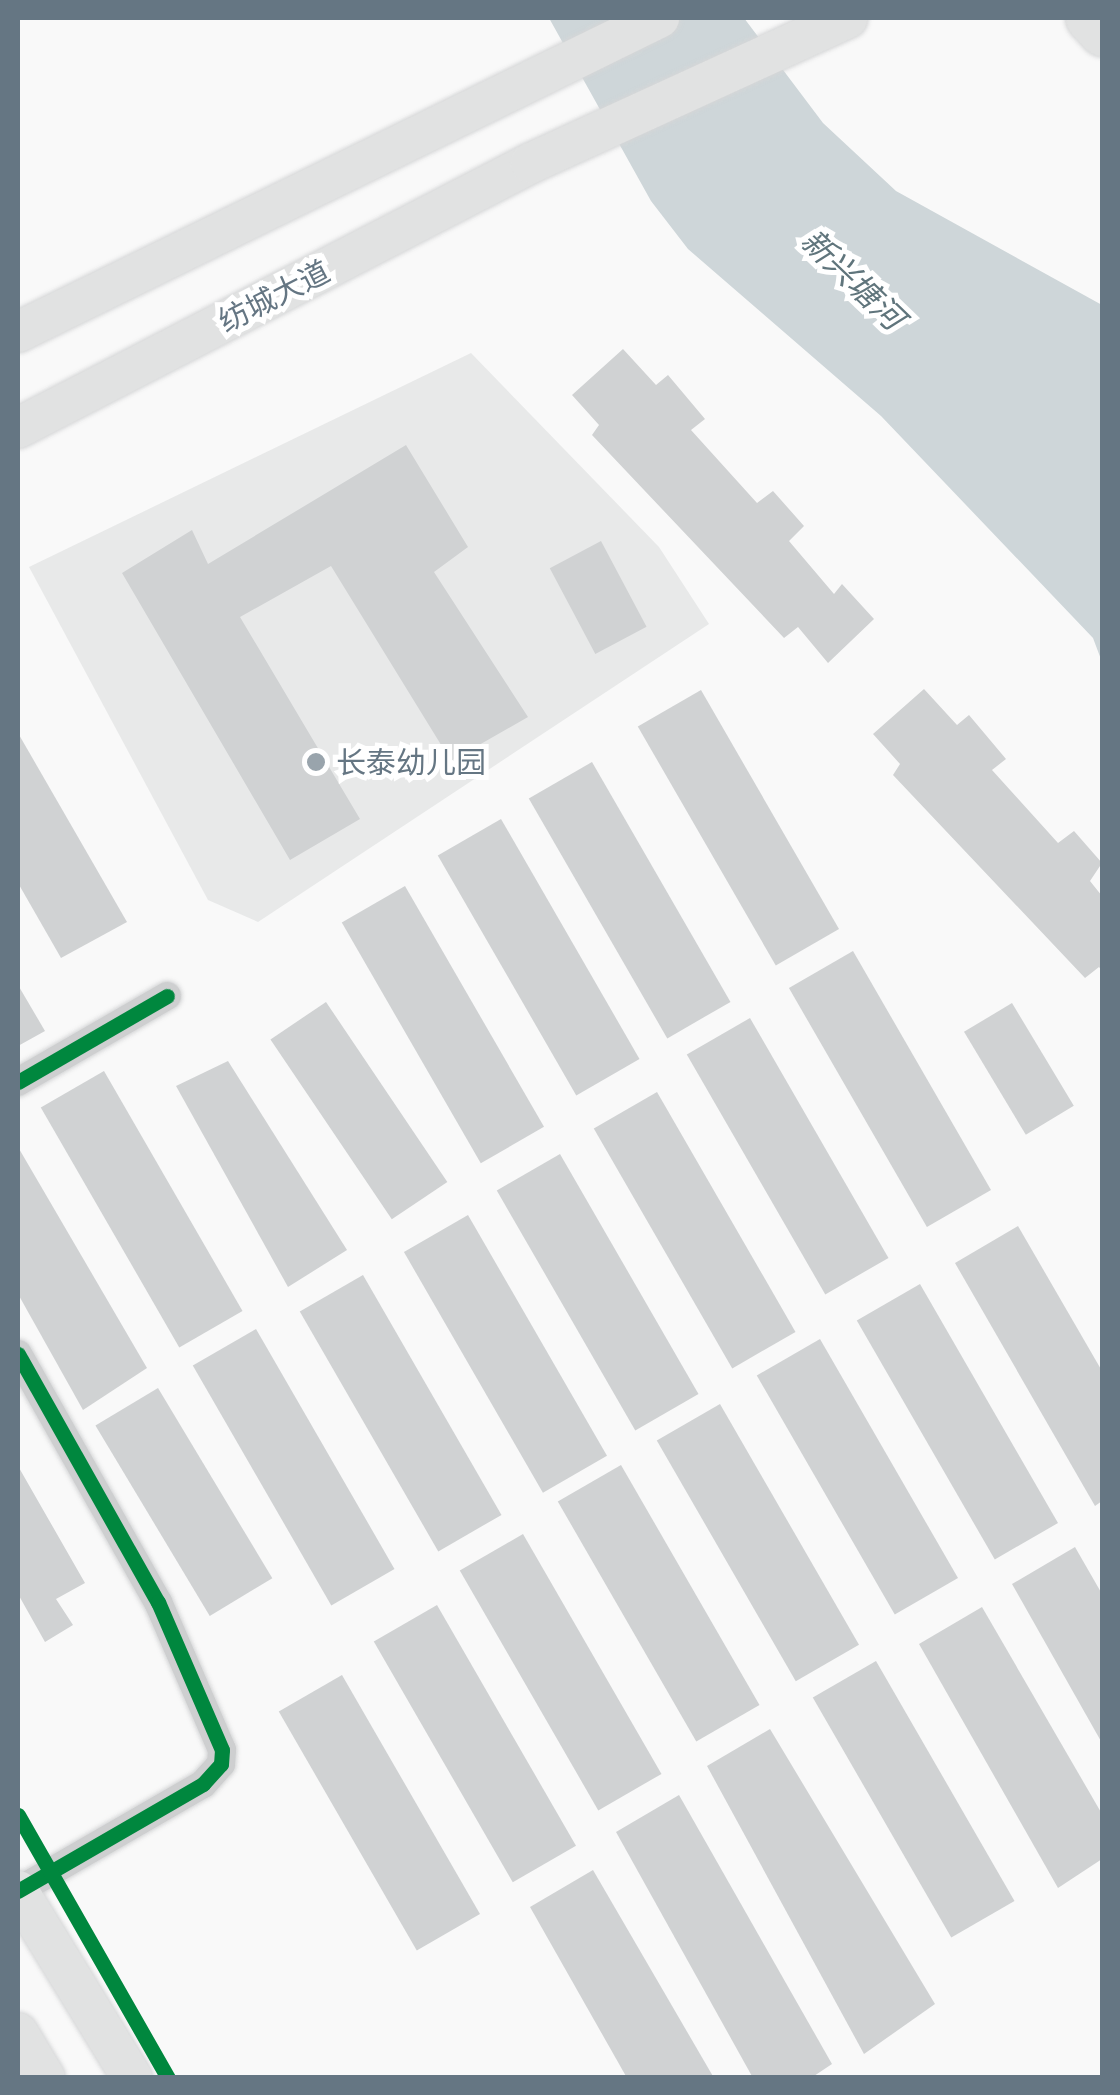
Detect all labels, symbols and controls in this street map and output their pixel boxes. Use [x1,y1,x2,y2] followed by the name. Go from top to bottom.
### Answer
[794,221,912,337] water label: 新兴塘河
[212,253,336,339] street label: 纺城大道
[336,744,486,780] place label: 长泰幼儿园
[305,751,327,773] marker: 长泰幼儿园

